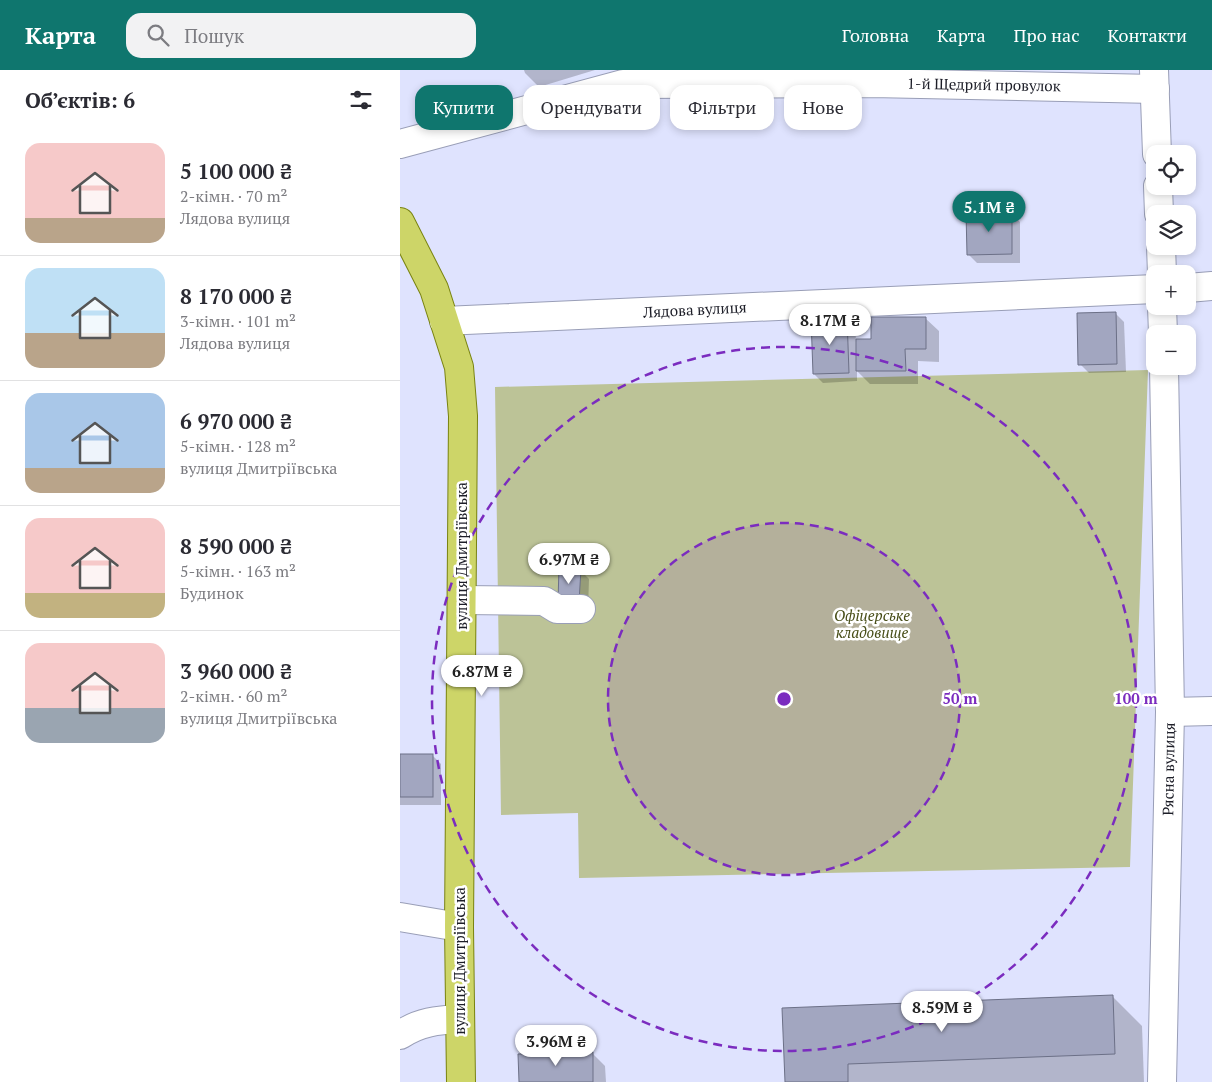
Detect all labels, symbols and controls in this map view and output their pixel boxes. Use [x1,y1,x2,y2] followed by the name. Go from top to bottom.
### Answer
[126,13,476,58] search box
[25,19,96,51] text: Карта
[144,21,172,49] icon: search
[184,23,244,48] text: Пошук
[842,23,909,47] text: Головна
[937,23,986,47] text: Карта
[1014,23,1080,47] text: Про нас
[1108,23,1187,47] text: Контакти
[907,73,1062,95] street label: 1-й Щедрий провулок
[415,85,513,130] chip: Купити
[523,85,660,130] chip: Орендувати
[670,85,774,130] chip: Фільтри
[784,85,862,130] chip: Нове
[25,86,135,114] text: Об’єктів: 6
[347,86,375,114] icon: filters
[1146,145,1196,375] map controls
[1146,145,1196,195] button: locate
[180,157,292,185] text: 5 100 000 ₴
[65,163,125,223] icon: home
[180,185,287,207] text: 2-кімн. · 70 m²
[948,190,1030,233] pin: 5.1M ₴
[963,196,1015,218] text: 5.1M ₴
[1146,205,1196,255] button: layers
[180,207,290,229] text: Лядова вулиця
[1146,265,1196,315] button: +
[180,282,292,310] text: 8 170 000 ₴
[65,288,125,348] icon: home
[642,296,747,322] street label: Лядова вулиця
[784,304,876,346] pin: 8.17M ₴
[800,309,860,331] text: 8.17M ₴
[180,310,296,332] text: 3-кімн. · 101 m²
[1146,325,1196,375] button: −
[180,332,290,354] text: Лядова вулиця
[180,407,292,435] text: 6 970 000 ₴
[65,413,125,473] icon: home
[180,435,296,457] text: 5-кімн. · 128 m²
[180,457,337,479] text: вулиця Дмитріївська
[451,482,471,630] street label: вулиця Дмитріївська
[180,532,292,560] text: 8 590 000 ₴
[65,538,125,598] icon: home
[523,542,615,585] pin: 6.97M ₴
[539,548,599,570] text: 6.97M ₴
[180,560,296,582] text: 5-кімн. · 163 m²
[180,582,244,604] text: Будинок
[834,605,910,642] park label: Офіцерське кладовище
[436,654,528,697] pin: 6.87M ₴
[180,657,292,685] text: 3 960 000 ₴
[452,660,512,682] text: 6.87M ₴
[65,663,125,723] icon: home
[180,685,287,707] text: 2-кімн. · 60 m²
[943,688,978,708] text: 50 m
[1114,688,1158,708] text: 100 m
[775,690,793,708] centre of rings
[180,707,337,729] text: вулиця Дмитріївська
[1157,722,1179,816] street label: Рясна вулиця
[449,887,469,1035] street label: вулиця Дмитріївська
[896,990,988,1033] pin: 8.59M ₴
[912,996,972,1018] text: 8.59M ₴
[510,1024,602,1067] pin: 3.96M ₴
[526,1030,586,1052] text: 3.96M ₴

